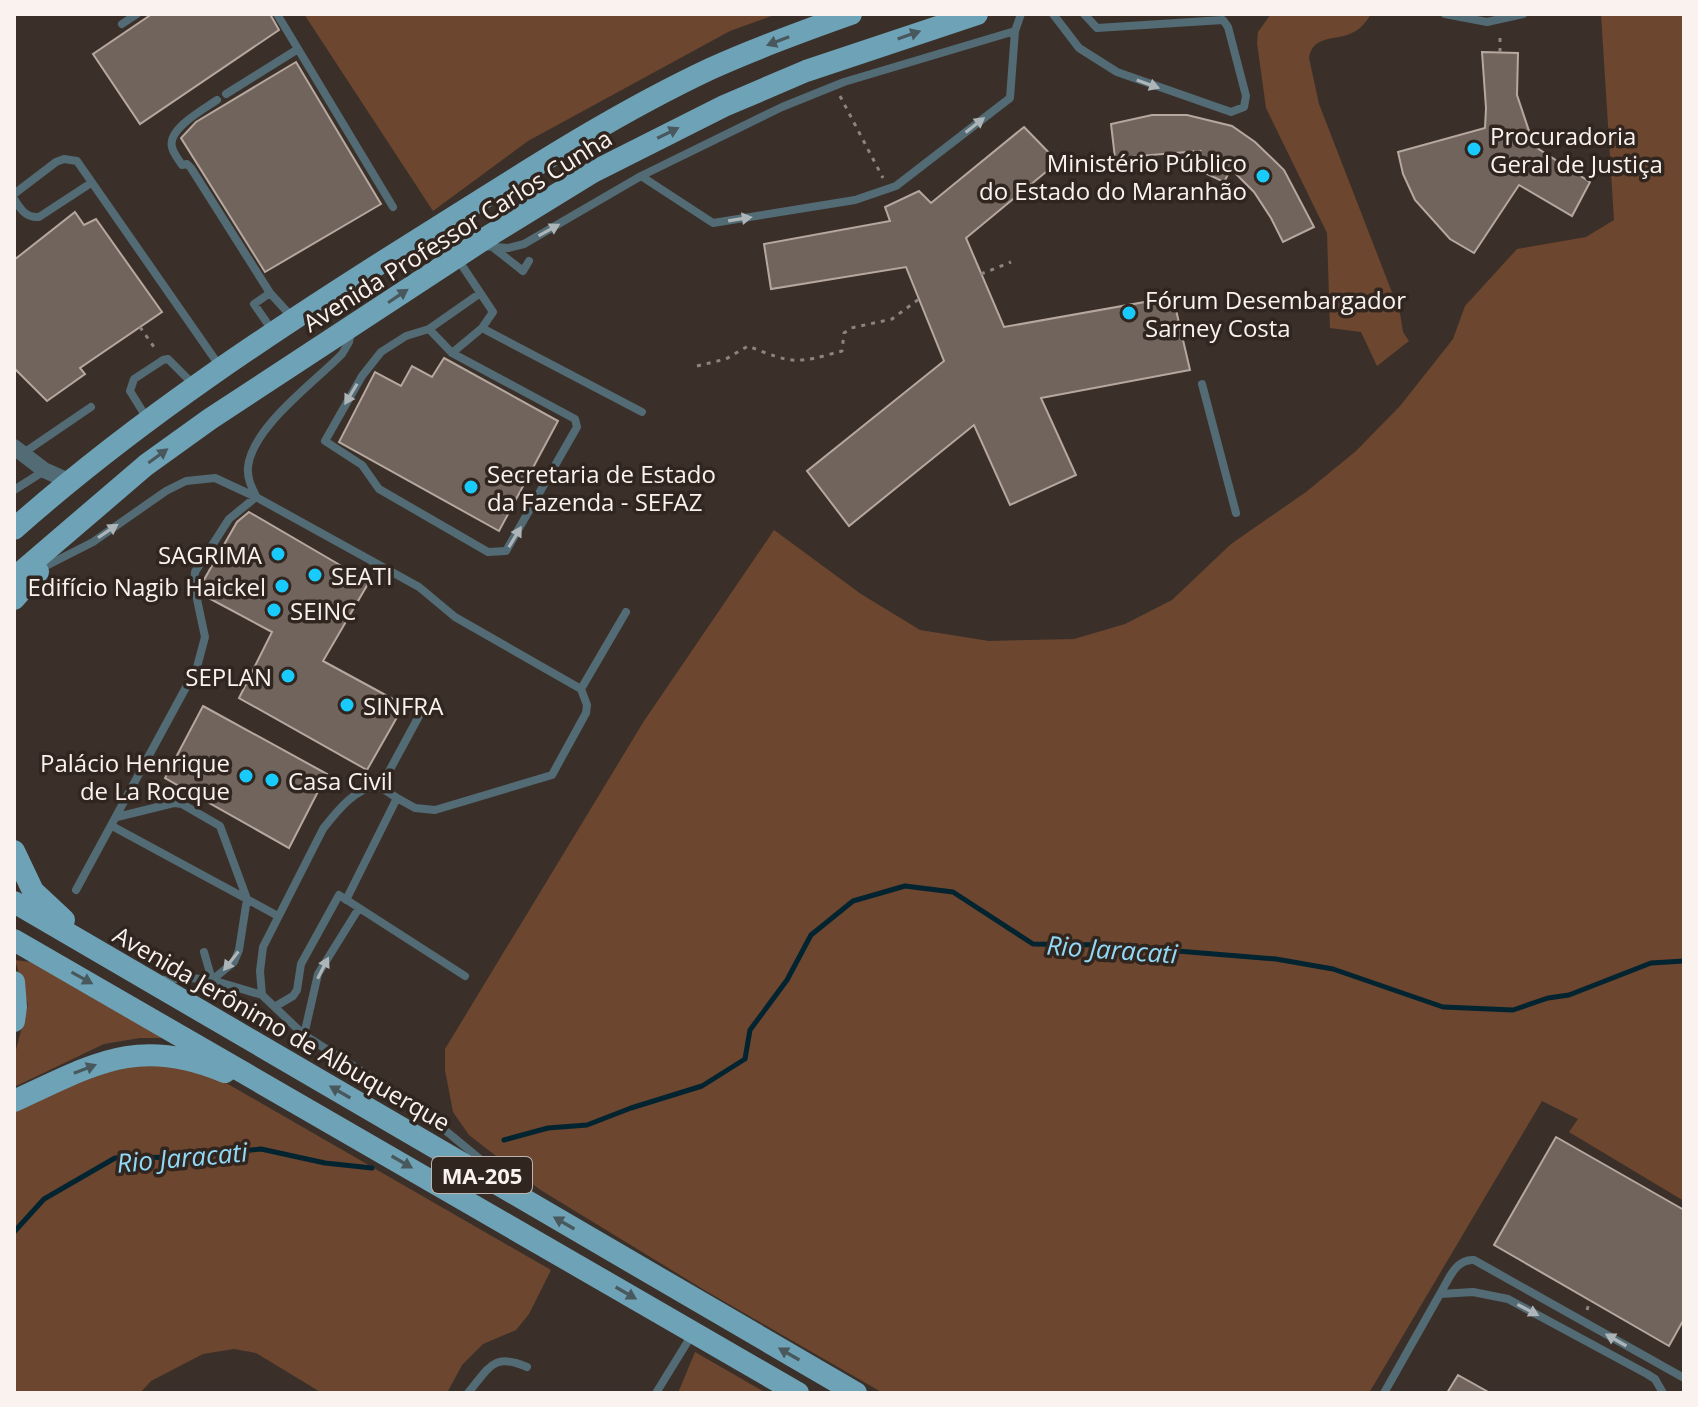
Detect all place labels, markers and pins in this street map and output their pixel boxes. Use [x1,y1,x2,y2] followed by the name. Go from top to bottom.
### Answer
[1490,119,1663,180] place label: Procuradoria Geral de Justiça
[1465,140,1483,158] marker: Procuradoria Geral de Justiça
[979,146,1247,207] place label: Ministério Público do Estado do Maranhão
[1254,167,1272,185] marker: Ministério Público do Estado do Maranhão
[1145,283,1406,344] place label: Fórum Desembargador Sarney Costa
[1120,304,1138,322] marker: Fórum Desembargador Sarney Costa
[487,457,716,518] place label: Secretaria de Estado da Fazenda - SEFAZ
[462,478,480,496] marker: Secretaria de Estado da Fazenda - SEFAZ
[158,538,263,571] place label: SAGRIMA
[269,545,287,563] marker: SAGRIMA
[331,559,393,592] place label: SEATI
[306,566,324,584] marker: SEATI
[27,570,266,603] place label: Edifício Nagib Haickel
[273,577,291,595] marker: Edifício Nagib Haickel
[290,594,356,627] place label: SEINC
[265,601,283,619] marker: SEINC
[185,660,272,693] place label: SEPLAN
[279,667,297,685] marker: SEPLAN
[363,689,444,722] place label: SINFRA
[338,696,356,714] marker: SINFRA
[40,746,230,807] place label: Palácio Henrique de La Rocque
[288,764,393,797] place label: Casa Civil
[237,767,255,785] marker: Palácio Henrique de La Rocque
[263,771,281,789] marker: Casa Civil

